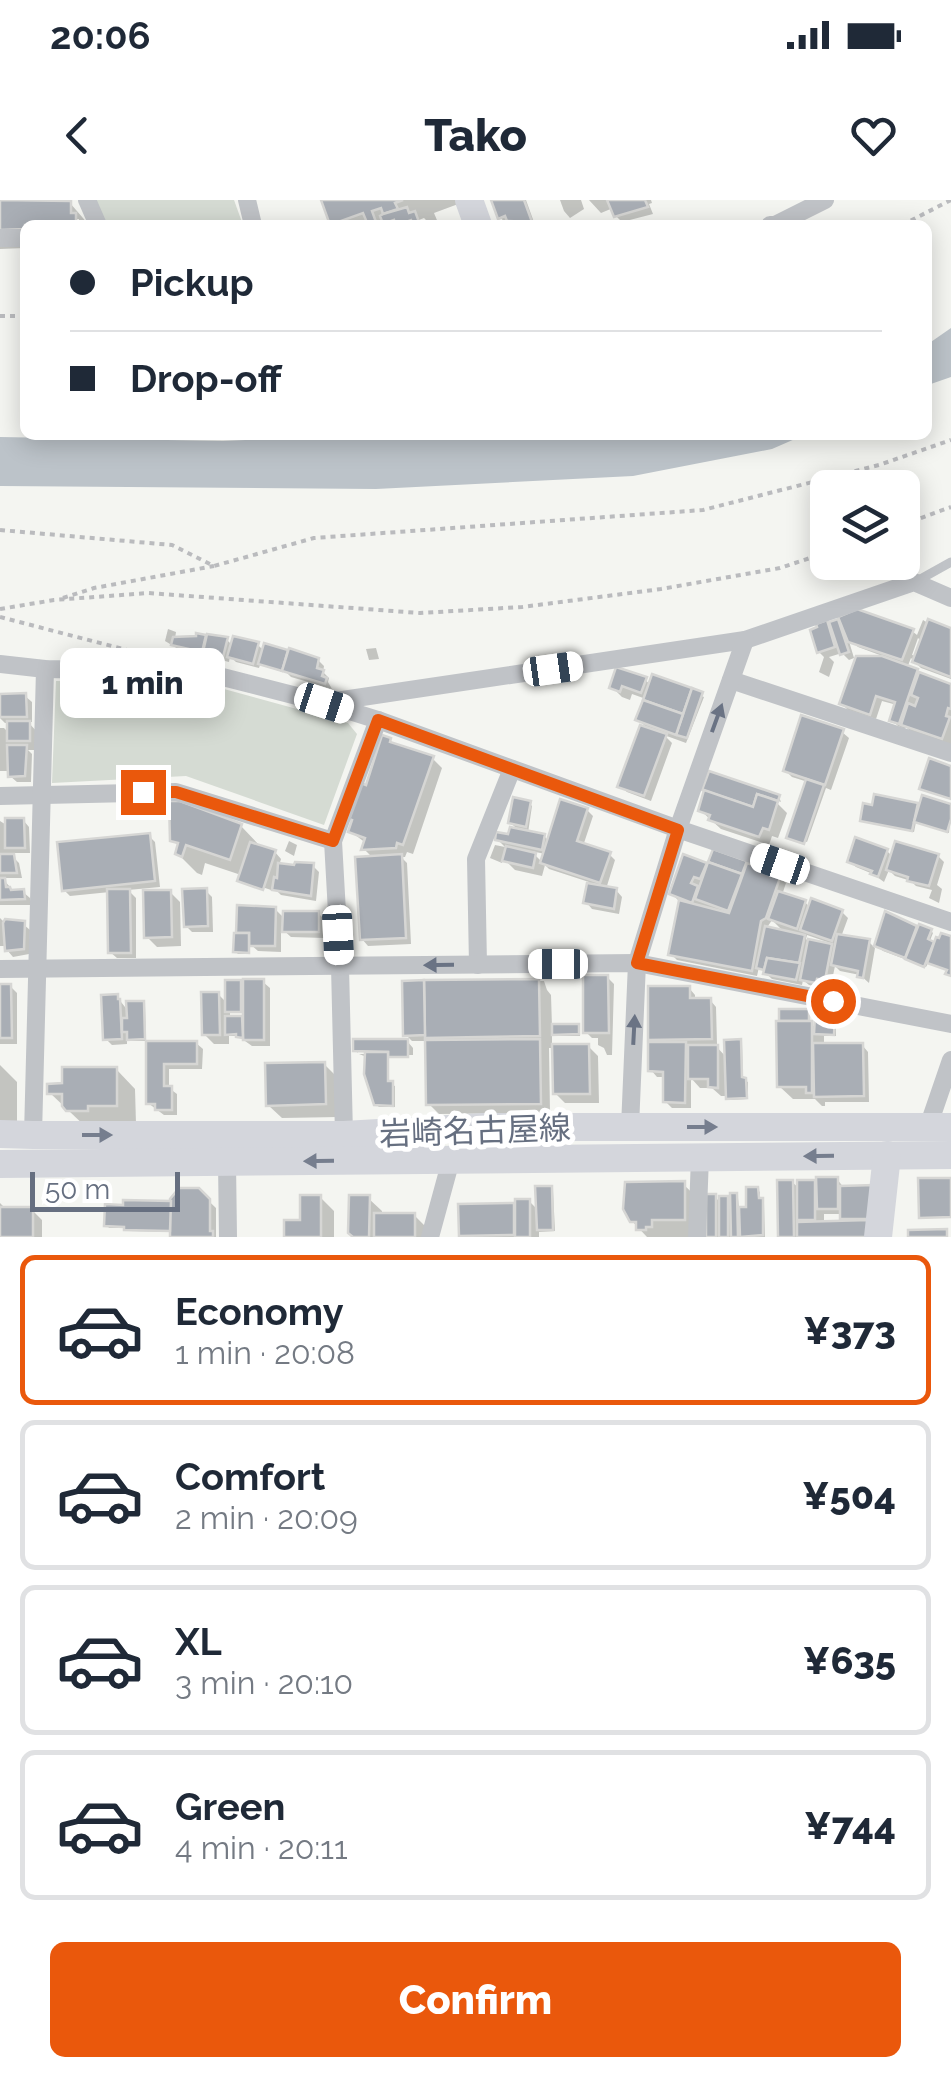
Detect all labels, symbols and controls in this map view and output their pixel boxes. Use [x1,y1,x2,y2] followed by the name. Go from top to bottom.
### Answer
[50,13,151,58] text: 20:06
[50,108,105,163] icon: back
[846,108,901,163] icon: heart
[424,109,527,162] text: Tako
[130,260,254,305] text: Pickup
[130,356,282,401] text: Drop-off
[810,470,920,580] map controls
[810,470,920,580] button: layers
[61,647,226,717] callout: 1 min
[521,650,585,688] car
[101,664,184,701] text: 1 min
[291,679,357,727] car
[710,702,725,732] one-way arrow
[121,770,166,815] route end
[747,840,813,888] car
[321,904,355,966] car
[528,949,588,979] car
[423,957,455,973] one-way arrow
[811,979,856,1024] route start
[626,1013,642,1045] one-way arrow
[378,1109,572,1152] street label: 岩崎名古屋線
[687,1119,719,1135] one-way arrow
[82,1127,114,1143] one-way arrow
[802,1148,834,1164] one-way arrow
[302,1153,334,1169] one-way arrow
[30,1167,180,1211] scale bar
[45,1173,110,1206] text: 50 m
[55,1285,145,1375] icon: car
[175,1289,344,1334] text: Economy
[803,1308,896,1353] text: ¥373
[175,1334,355,1371] text: 1 min · 20:08
[55,1450,145,1540] icon: car
[175,1454,325,1499] text: Comfort
[802,1473,896,1518] text: ¥504
[175,1499,358,1536] text: 2 min · 20:09
[55,1615,145,1705] icon: car
[175,1619,222,1664] text: XL
[803,1638,896,1683] text: ¥635
[175,1664,353,1701] text: 3 min · 20:10
[55,1780,145,1870] icon: car
[175,1784,285,1829] text: Green
[804,1803,896,1848] text: ¥744
[175,1829,348,1866] text: 4 min · 20:11
[50,1942,901,2057] button: Confirm

